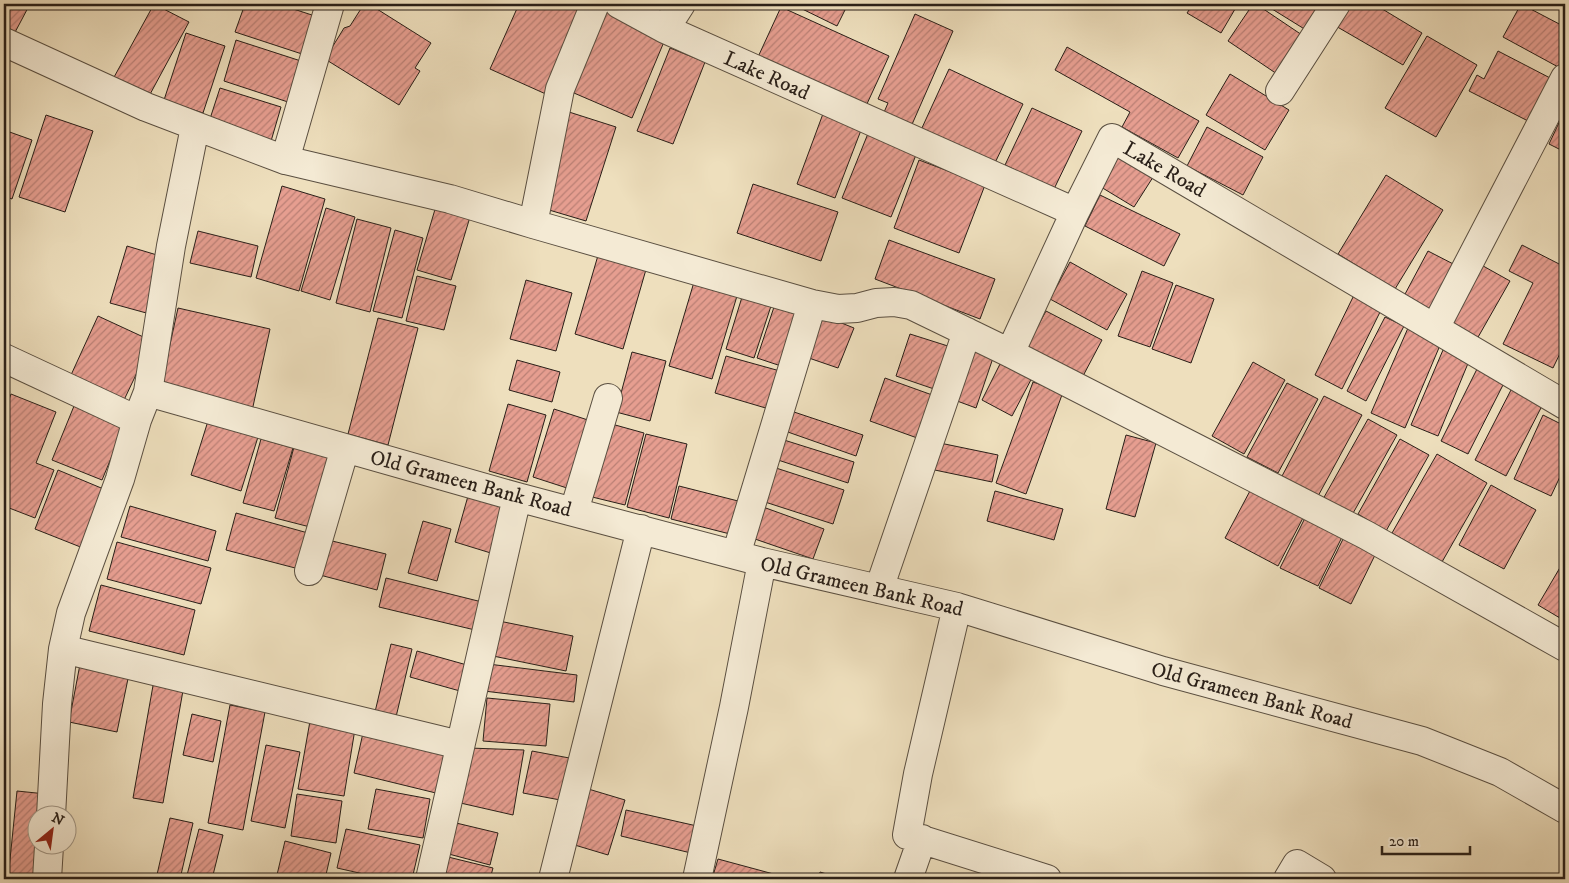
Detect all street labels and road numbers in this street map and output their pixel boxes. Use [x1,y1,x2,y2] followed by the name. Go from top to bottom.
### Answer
[720,46,814,106] street label: Lake Road
[1119,136,1211,204] street label: Lake Road
[367,445,575,524] street label: Old Grameen Bank Road
[758,551,966,623] street label: Old Grameen Bank Road
[1148,657,1356,736] street label: Old Grameen Bank Road

